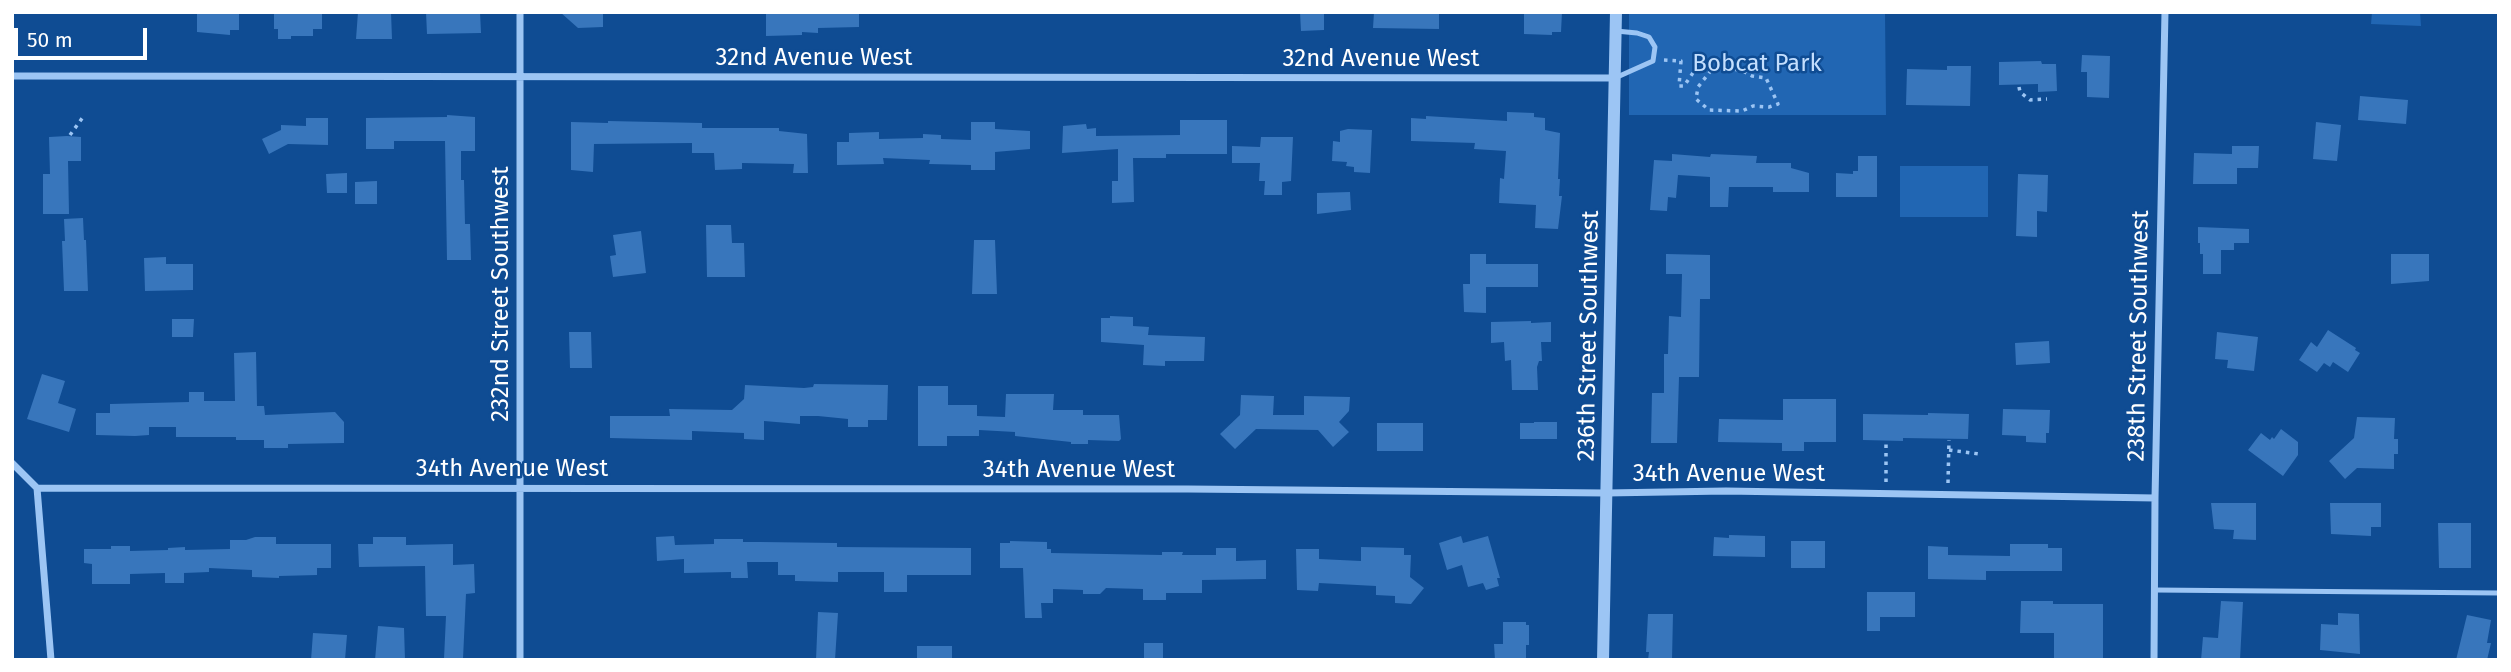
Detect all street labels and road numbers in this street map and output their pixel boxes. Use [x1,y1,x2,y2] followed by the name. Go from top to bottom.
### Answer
[716,44,912,72] street label: 32nd Avenue West
[1283,45,1479,73] street label: 32nd Avenue West
[487,166,515,422] street label: 232nd Street Southwest
[1572,210,1606,462] street label: 236th Street Southwest
[2122,210,2156,462] street label: 238th Street Southwest
[416,455,608,483] street label: 34th Avenue West
[983,456,1175,484] street label: 34th Avenue West
[1633,460,1825,488] street label: 34th Avenue West

